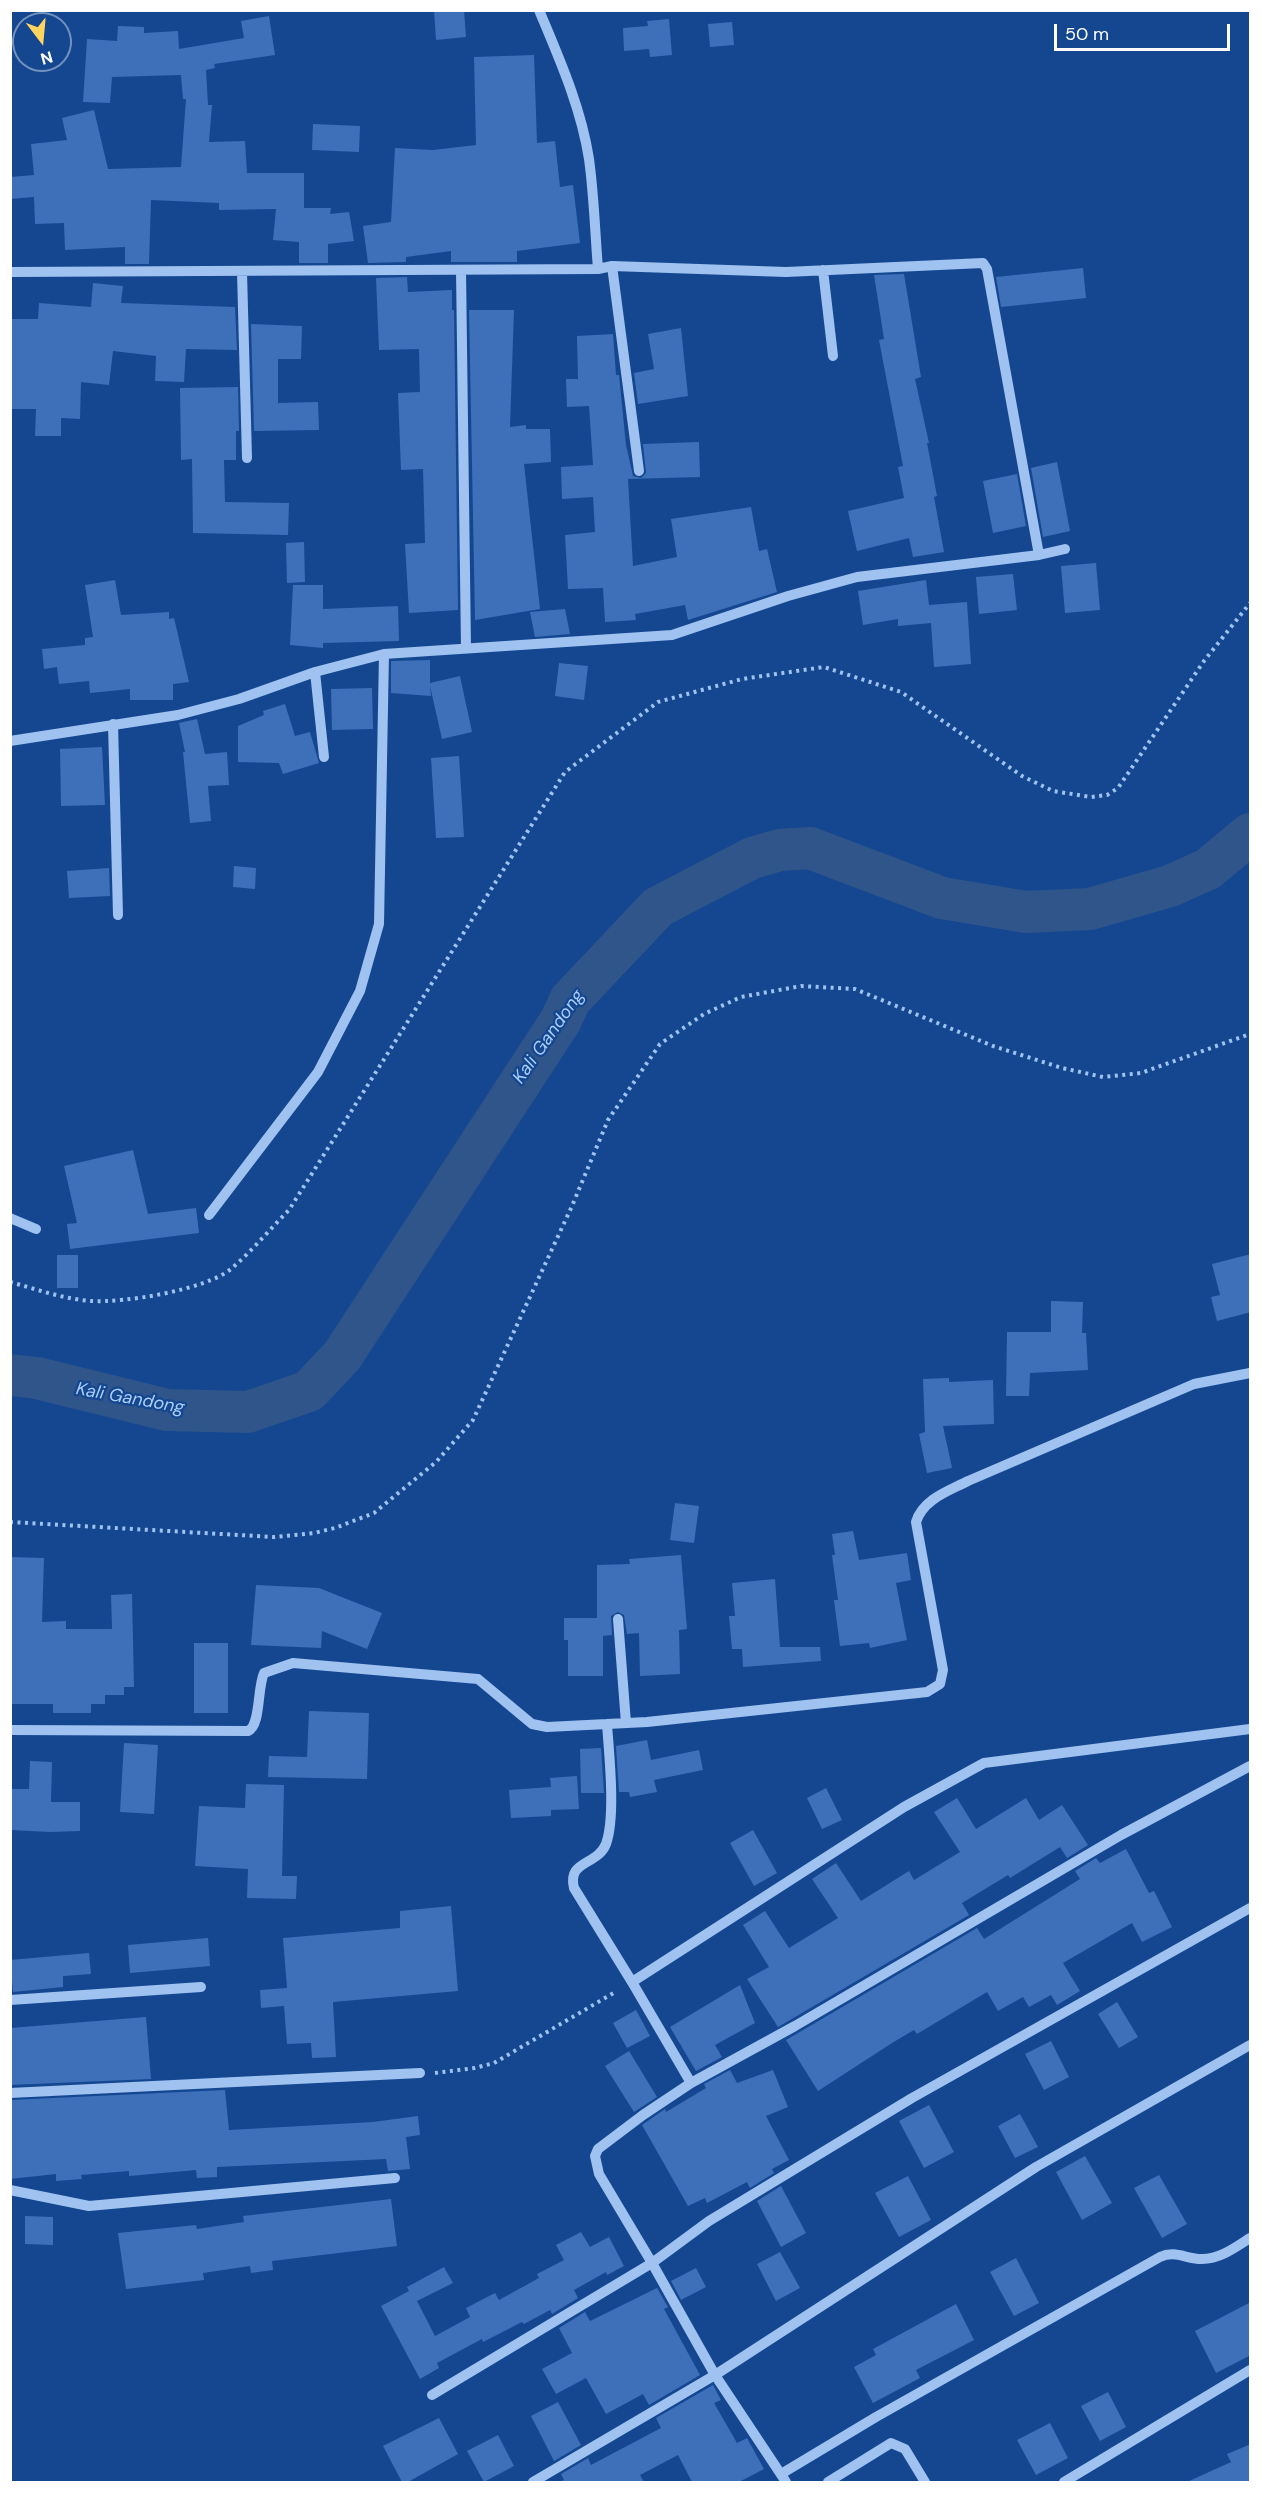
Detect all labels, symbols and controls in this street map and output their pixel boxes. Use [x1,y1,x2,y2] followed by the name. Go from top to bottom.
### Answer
[12,12,72,72] north arrow
[1057,12,1232,50] scale bar
[1065,22,1109,46] text: 50 m
[38,46,55,70] text: N
[509,986,589,1088] water label: Kali Gandong
[74,1379,186,1419] water label: Kali Gandong

